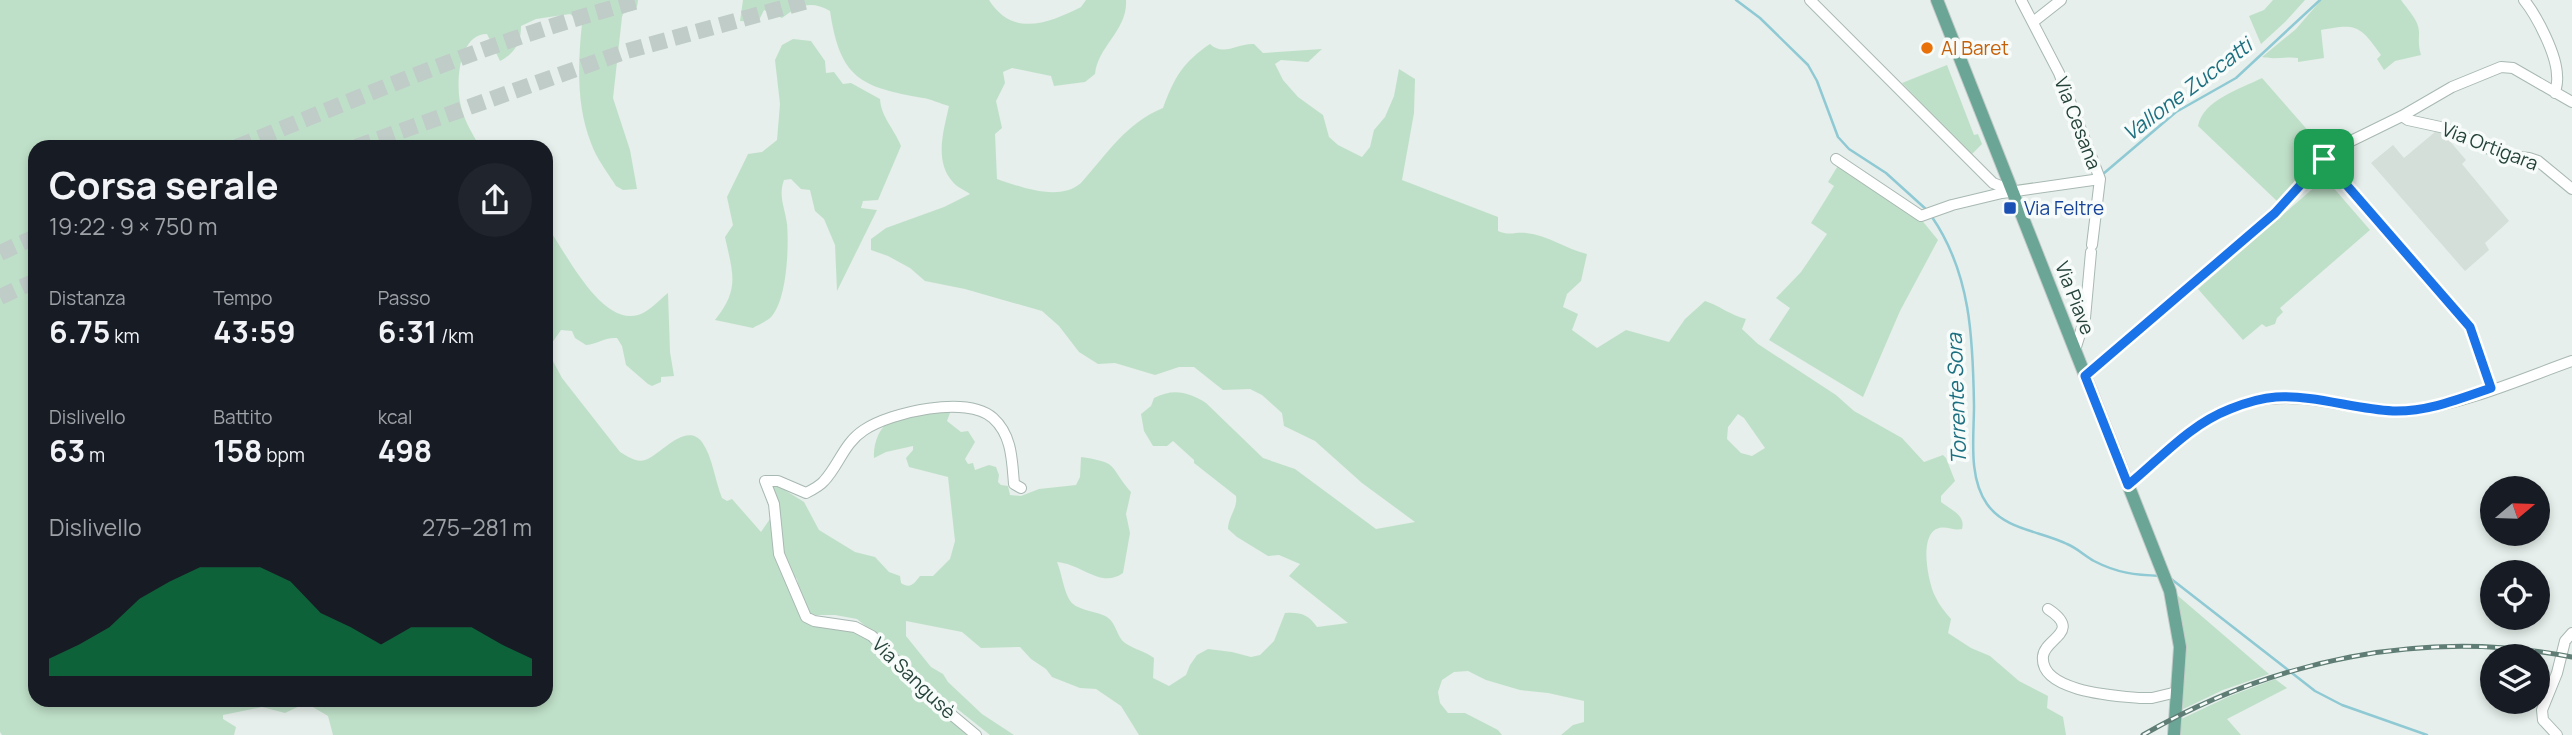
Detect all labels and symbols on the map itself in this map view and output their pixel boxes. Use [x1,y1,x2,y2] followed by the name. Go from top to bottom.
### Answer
[2117,29,2260,147] water label: Vallone Zuccatti
[1941,35,2009,61] place label: Al Baret
[1919,40,1935,56] marker: Al Baret
[2048,73,2108,173] street label: Via Cesana
[2438,116,2542,176] street label: Via Ortigara
[2294,129,2354,189] pin
[2024,195,2104,221] place label: Via Feltre
[2002,200,2018,216] marker: Via Feltre
[2049,258,2101,338] street label: Via Piave
[1940,332,1972,465] water label: Torrente Sora
[2480,476,2550,546] north arrow
[866,631,962,725] street label: Via Sangusè

